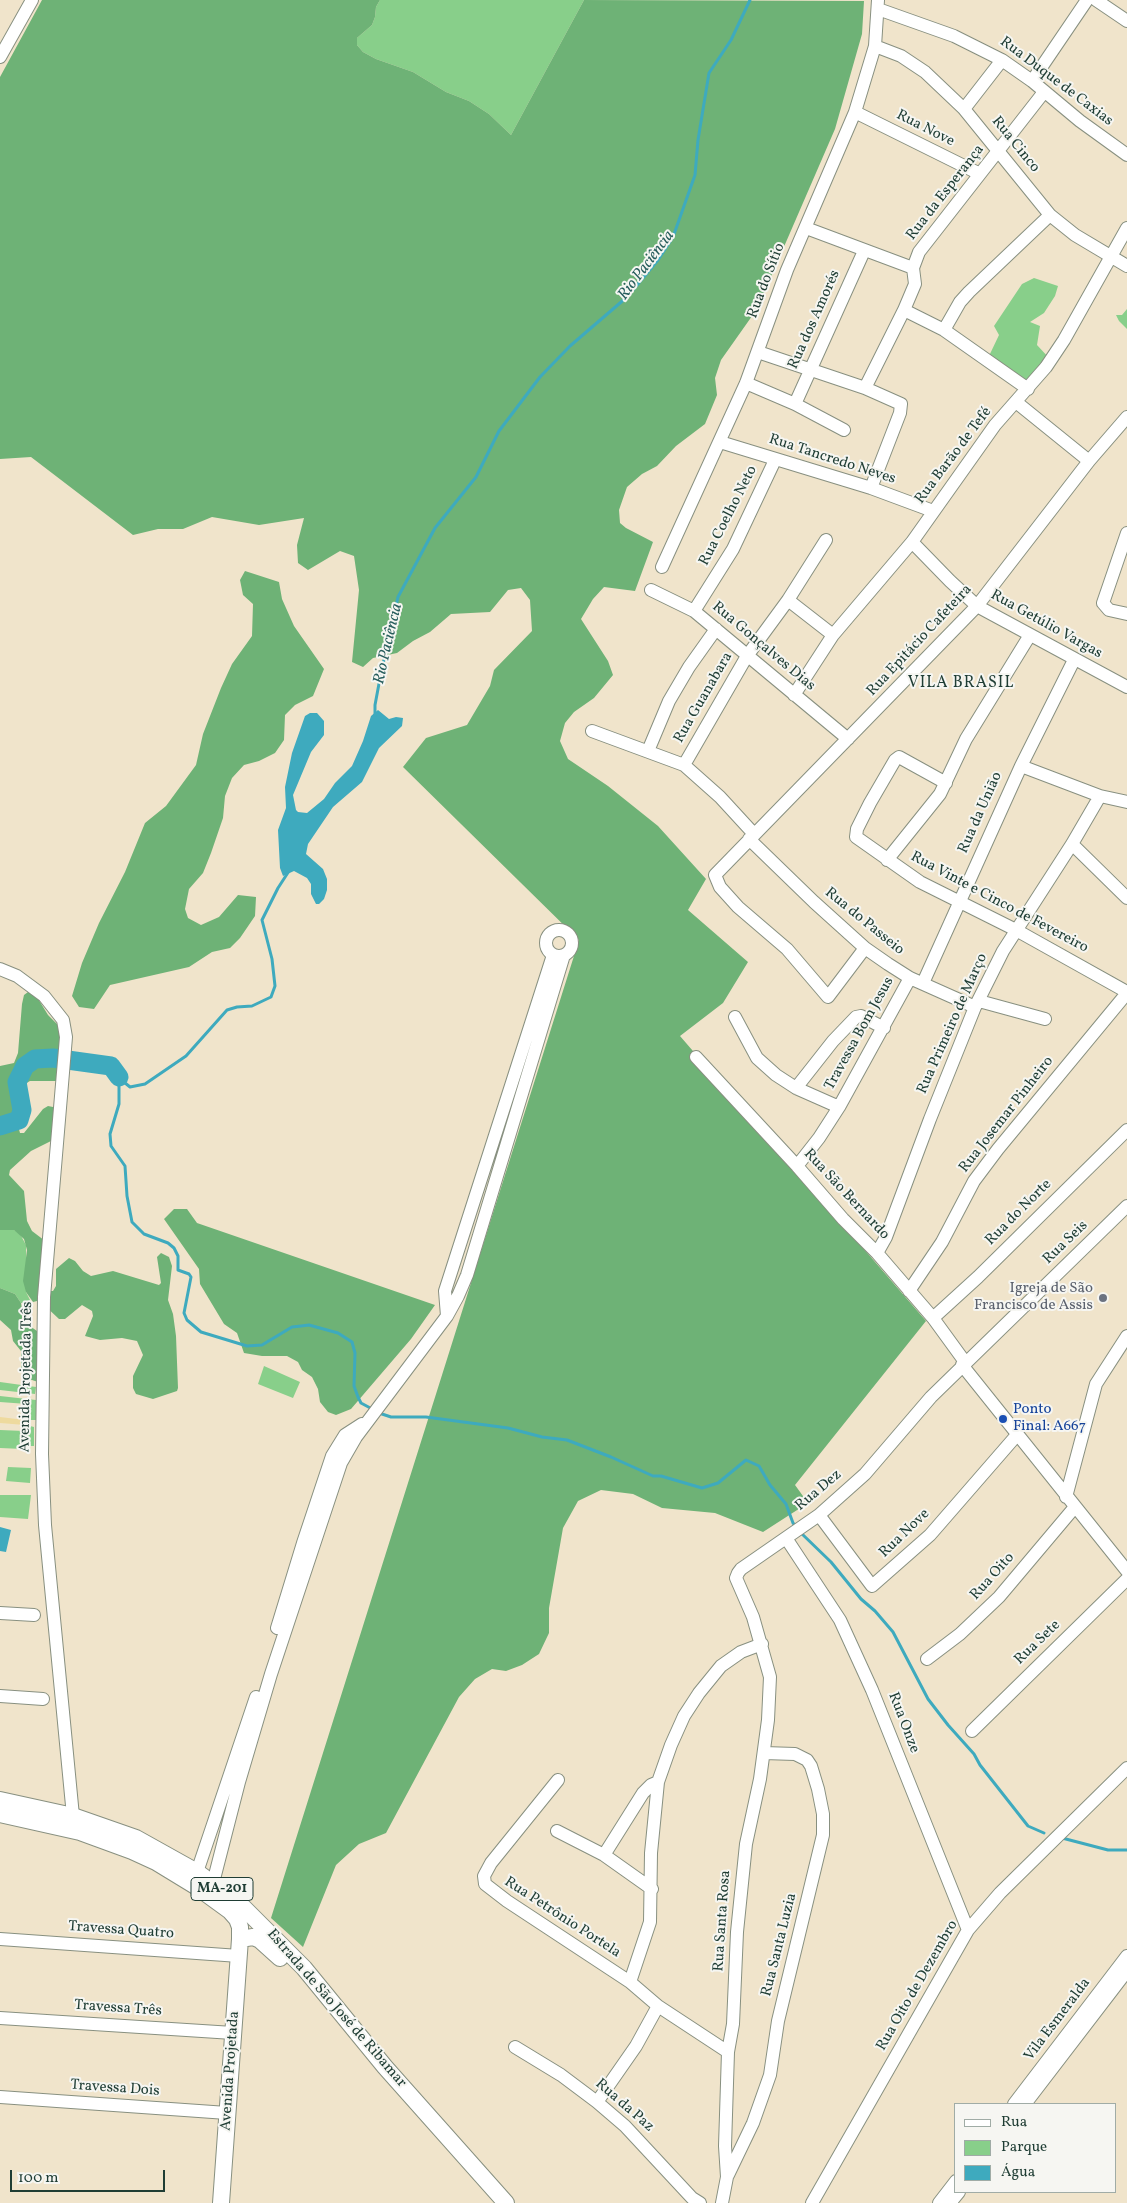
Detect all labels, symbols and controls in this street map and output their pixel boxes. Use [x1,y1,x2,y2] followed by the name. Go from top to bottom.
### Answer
[996,34,1116,130] street label: Rua Duque de Caxias
[893,107,957,151] street label: Rua Nove
[987,113,1043,177] street label: Rua Cinco
[903,142,989,244] street label: Rua da Esperança
[615,227,679,305] water label: Rio Paciência
[744,241,790,321] street label: Rua do Sítio
[785,268,845,372] street label: Rua dos Amorés
[912,404,996,508] street label: Rua Barão de Tefé
[766,431,898,489] street label: Rua Tancredo Neves
[696,463,762,569] street label: Rua Coelho Neto
[864,581,976,701] street label: Rua Epitácio Cafeteira
[987,587,1105,663] street label: Rua Getúlio Vargas
[708,599,818,695] street label: Rua Gonçalves Dias
[370,602,408,686] water label: Rio Paciência
[671,649,737,747] street label: Rua Guanabara
[906,674,1016,694] district label: VILA BRASIL
[955,770,1007,856] street label: Rua da União
[907,848,1091,958] street label: Rua Vinte e Cinco de Fevereiro
[821,884,907,960] street label: Rua do Passeio
[914,951,992,1097] street label: Rua Primeiro de Março
[821,974,899,1094] street label: Travessa Bom Jesus
[956,1053,1058,1177] street label: Rua Josemar Pinheiro
[799,1146,893,1244] street label: Rua São Bernardo
[982,1176,1056,1250] street label: Rua do Norte
[1040,1217,1092,1269] street label: Rua Seis
[974,1280,1093,1315] place label: Igreja de São Francisco de Assis
[1097,1292,1109,1304] marker: Igreja de São Francisco de Assis
[17,1301,37,1453] street label: Avenida Projetada Três
[1013,1401,1086,1436] place label: Ponto Final: A667
[997,1413,1009,1425] marker: Ponto Final: A667
[792,1467,846,1515] street label: Rua Dez
[876,1506,934,1562] street label: Rua Nove
[967,1550,1019,1604] street label: Rua Oito
[1011,1617,1065,1669] street label: Rua Sete
[883,1690,923,1756] street label: Rua Onze
[710,1870,736,1972] street label: Rua Santa Rosa
[500,1874,624,1962] street label: Rua Petrônio Portela
[191,1878,253,1900] road number: MA-201
[758,1891,802,1999] street label: Rua Santa Luzia
[68,1918,174,1944] street label: Travessa Quatro
[873,1918,963,2054] street label: Rua Oito de Dezembro
[262,1926,410,2092] street label: Estrada de São José de Ribamar
[1021,1975,1095,2065] street label: Vila Esmeralda
[74,1997,162,2021] street label: Travessa Três
[218,2011,244,2131] street label: Avenida Projetada
[591,2076,657,2136] street label: Rua da Paz
[70,2077,160,2101] street label: Travessa Dois
[954,2103,1117,2193] legend
[1001,2112,1027,2133] text: Rua
[1001,2137,1047,2158] text: Parque
[12,2160,168,2192] scale bar
[1001,2162,1035,2183] text: Água
[18,2168,58,2189] text: 100 m

